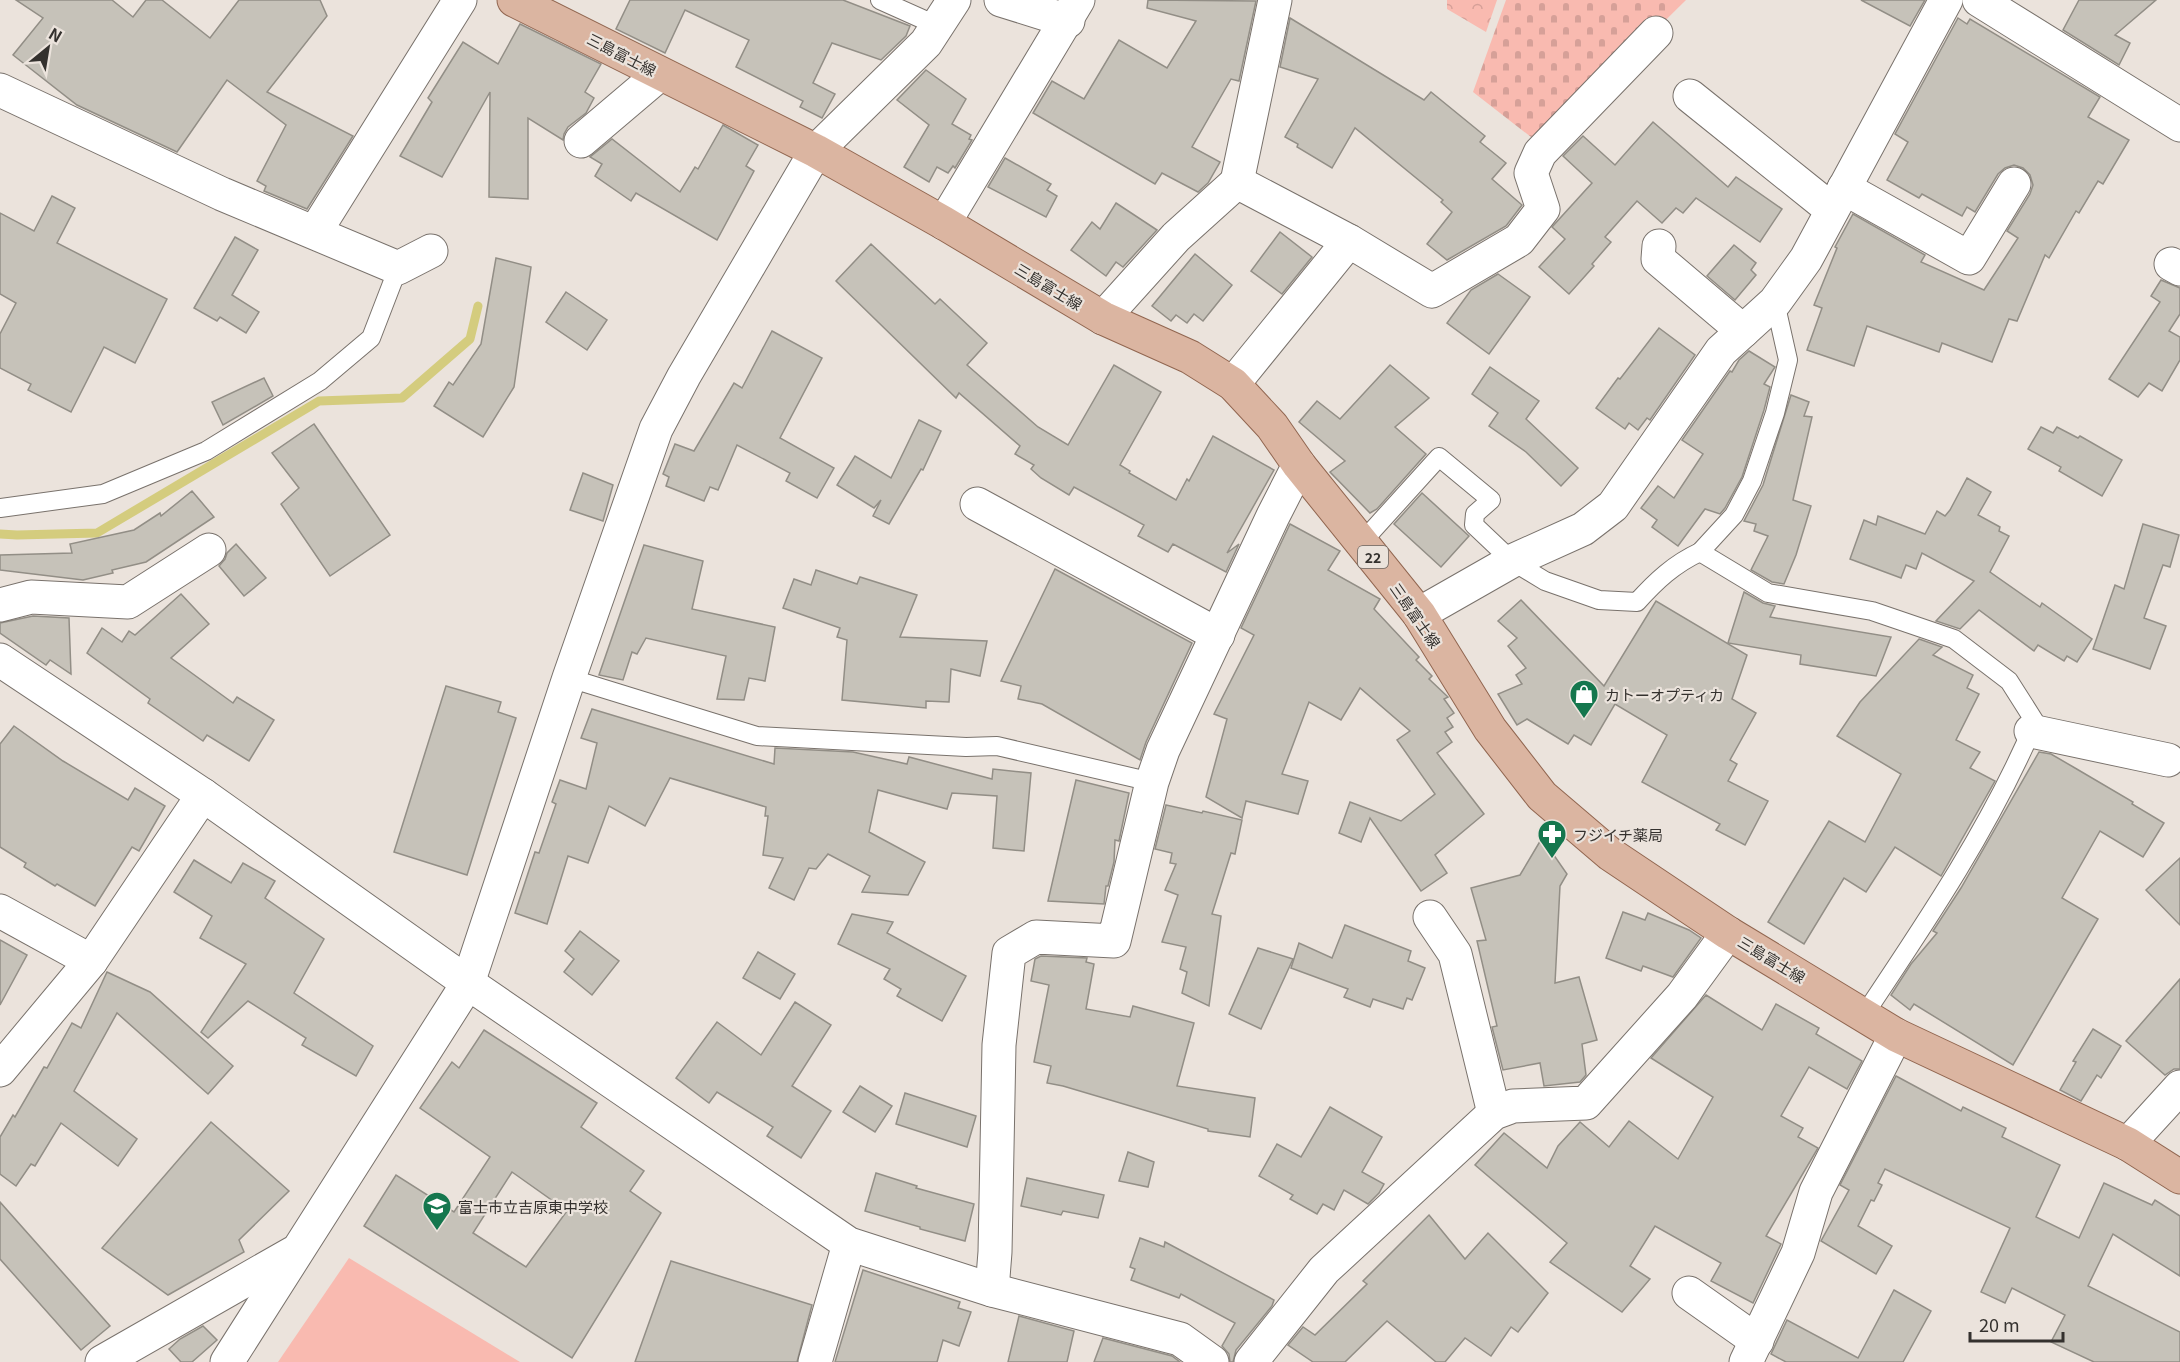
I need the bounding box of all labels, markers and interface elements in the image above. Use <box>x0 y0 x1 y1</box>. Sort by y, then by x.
north arrow <box>18 18 78 78</box>
text: N <box>45 21 67 48</box>
street label: 三島富士線 <box>584 28 660 80</box>
street label: 三島富士線 <box>1011 258 1087 314</box>
road number: 22 <box>1358 546 1388 568</box>
street label: 三島富士線 <box>1386 578 1446 652</box>
shop icon: カトーオプティカ <box>1568 678 1600 720</box>
place label: カトーオプティカ <box>1605 684 1724 705</box>
pharmacy icon: フジイチ薬局 <box>1536 818 1568 860</box>
place label: フジイチ薬局 <box>1573 824 1663 845</box>
street label: 三島富士線 <box>1734 931 1810 987</box>
school or university icon: 富士市立吉原東中学校 <box>421 1190 453 1232</box>
place label: 富士市立吉原東中学校 <box>458 1196 608 1217</box>
scale bar <box>1970 1305 2063 1343</box>
text: 20 m <box>1979 1311 2020 1337</box>

